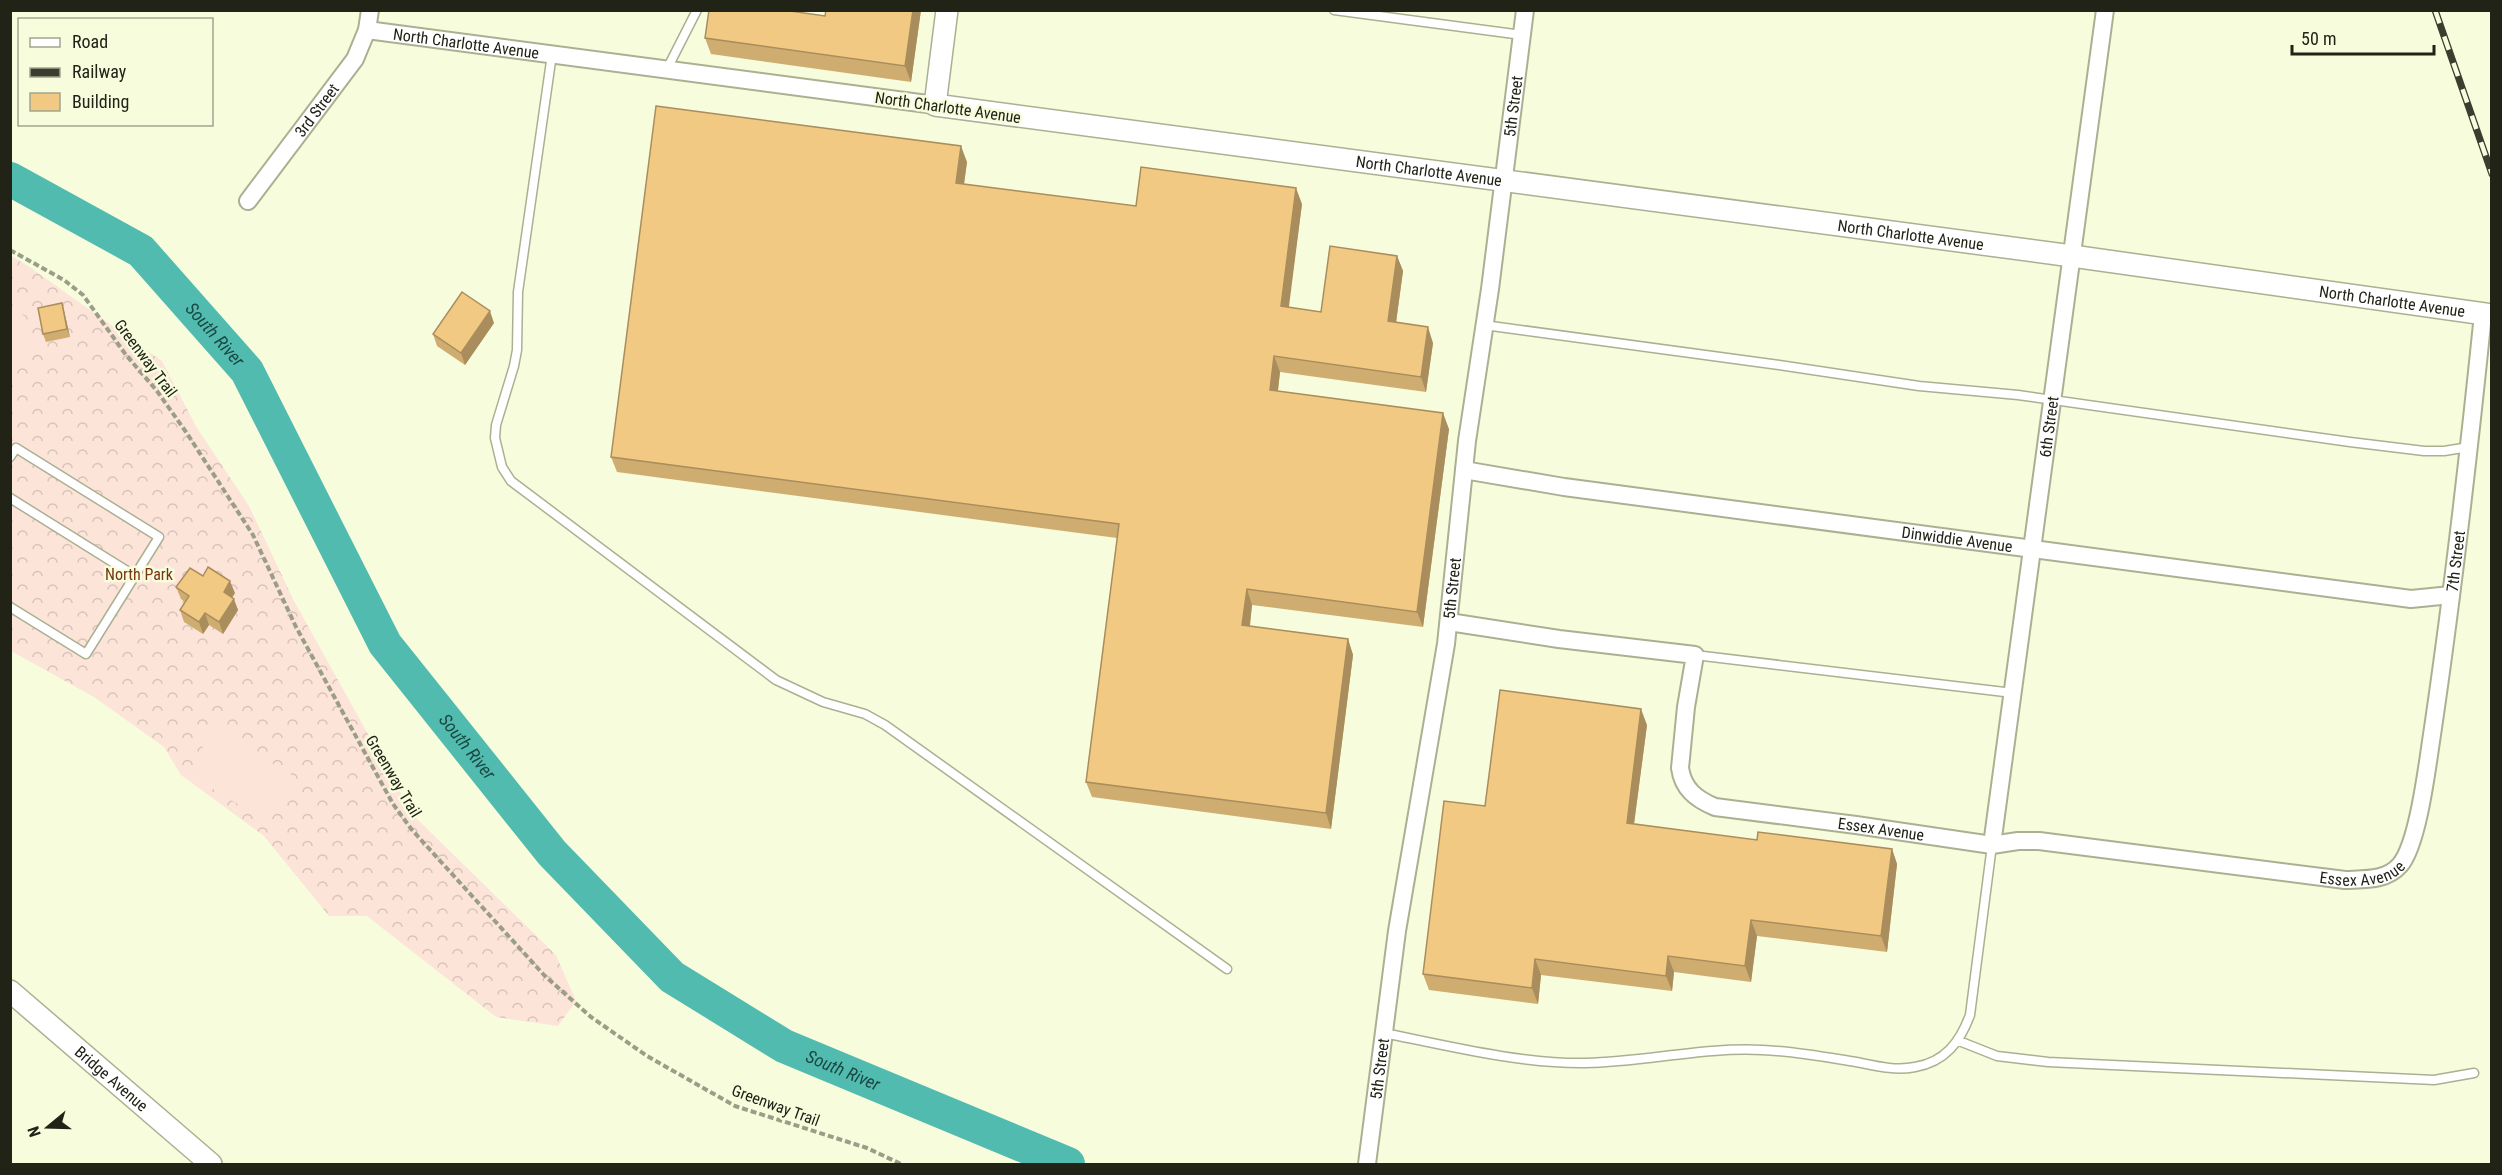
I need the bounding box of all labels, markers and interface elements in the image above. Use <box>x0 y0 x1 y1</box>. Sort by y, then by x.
legend <box>18 18 213 126</box>
scale bar <box>2292 18 2434 56</box>
street label: North Charlotte Avenue <box>392 25 540 63</box>
text: 50 m <box>2301 28 2336 49</box>
text: Road <box>72 31 108 52</box>
text: Railway <box>72 61 127 82</box>
street label: 5th Street <box>1500 74 1527 138</box>
street label: 3rd Street <box>291 80 343 141</box>
street label: North Charlotte Avenue <box>874 88 1022 127</box>
text: Building <box>72 91 129 112</box>
street label: North Charlotte Avenue <box>1355 152 1503 190</box>
street label: North Charlotte Avenue <box>1836 216 1985 254</box>
street label: North Charlotte Avenue <box>2318 282 2466 321</box>
water label: South River <box>181 298 249 371</box>
street label: Greenway Trail <box>110 316 181 401</box>
street label: 6th Street <box>2036 395 2063 459</box>
street label: Dinwiddie Avenue <box>1901 523 2014 556</box>
street label: 7th Street <box>2443 529 2469 593</box>
street label: 5th Street <box>1440 557 1465 620</box>
park label: North Park <box>105 565 174 584</box>
water label: South River <box>435 709 500 784</box>
street label: Greenway Trail <box>362 732 425 821</box>
street label: Essex Avenue <box>1837 814 1925 845</box>
street label: Essex Avenue <box>2319 857 2409 890</box>
street label: 5th Street <box>1366 1037 1393 1101</box>
street label: Bridge Avenue <box>71 1042 152 1115</box>
water label: South River <box>803 1045 884 1095</box>
street label: Greenway Trail <box>729 1081 822 1130</box>
north arrow <box>18 1097 78 1157</box>
text: N <box>24 1124 45 1139</box>

